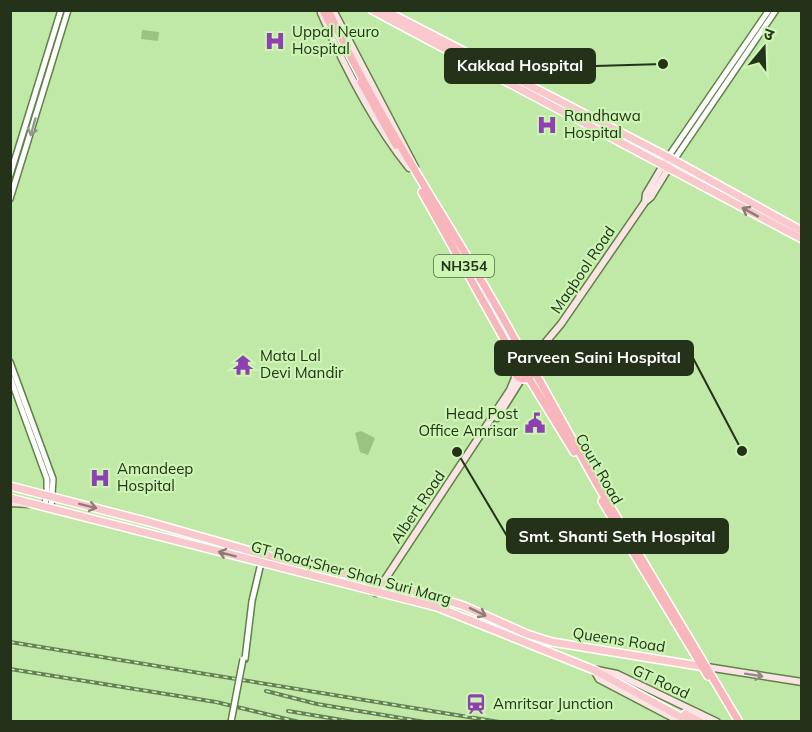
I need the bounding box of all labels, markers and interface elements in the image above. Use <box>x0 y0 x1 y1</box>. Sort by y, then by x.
north arrow <box>734 18 794 78</box>
place label: Uppal Neuro Hospital <box>292 22 379 58</box>
text: उ <box>761 23 777 45</box>
hospital icon: Uppal Neuro Hospital <box>263 29 287 53</box>
callout: Kakkad Hospital <box>445 49 595 83</box>
text: Kakkad Hospital <box>457 55 583 75</box>
place label: Randhawa Hospital <box>564 106 641 142</box>
hospital icon: Randhawa Hospital <box>535 113 559 137</box>
one-way arrow <box>27 117 38 136</box>
one-way arrow <box>741 206 759 217</box>
street label: Maqbool Road <box>546 222 619 317</box>
road number: NH354 <box>434 255 494 277</box>
callout: Parveen Saini Hospital <box>495 341 693 375</box>
place label: Mata Lal Devi Mandir <box>260 346 344 382</box>
text: Parveen Saini Hospital <box>507 347 681 367</box>
temple icon: Mata Lal Devi Mandir <box>231 353 255 377</box>
place label: Head Post Office Amrisar <box>419 404 519 440</box>
public building icon: Head Post Office Amrisar <box>523 411 547 435</box>
street label: Court Road <box>572 430 627 508</box>
place label: Amandeep Hospital <box>117 459 193 495</box>
hospital icon: Amandeep Hospital <box>88 466 112 490</box>
street label: Albert Road <box>386 467 449 547</box>
one-way arrow <box>78 500 97 512</box>
callout: Smt. Shanti Seth Hospital <box>507 519 728 553</box>
text: Smt. Shanti Seth Hospital <box>519 526 715 546</box>
street label: GT Road;Sher Shah Suri Marg <box>249 537 453 608</box>
one-way arrow <box>217 548 236 559</box>
one-way arrow <box>469 607 487 619</box>
street label: Queens Road <box>571 623 667 656</box>
street label: GT Road <box>630 660 693 703</box>
one-way arrow <box>744 669 764 680</box>
station icon: Amritsar Junction <box>464 692 488 716</box>
place label: Amritsar Junction <box>493 694 613 713</box>

